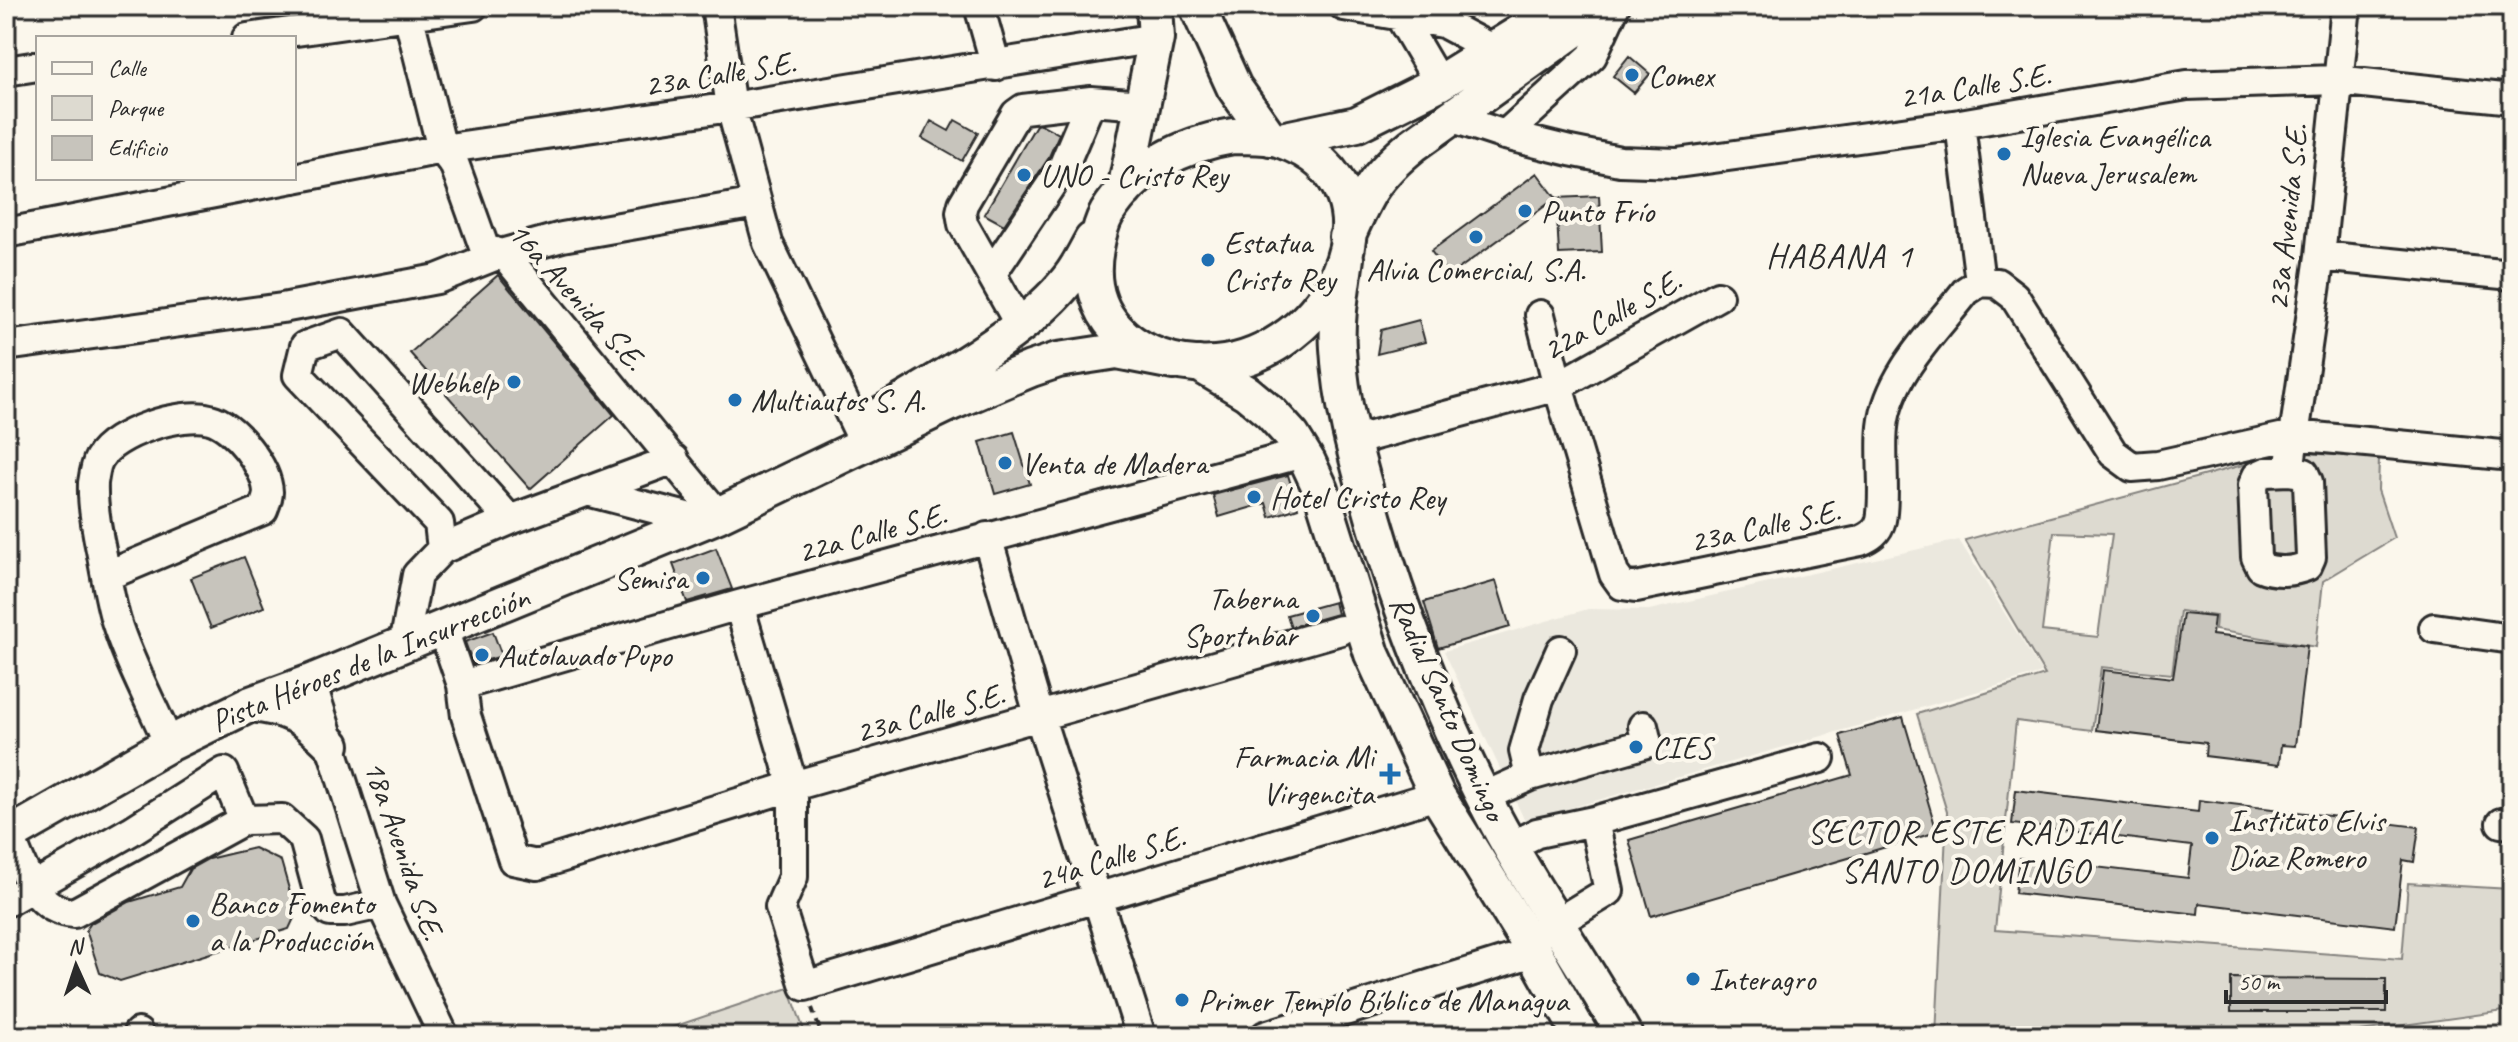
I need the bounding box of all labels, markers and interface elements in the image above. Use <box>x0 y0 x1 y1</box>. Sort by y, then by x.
legend <box>36 36 296 180</box>
street label: 23a Calle S.E. <box>641 42 799 106</box>
text: Calle <box>108 53 148 83</box>
street label: 21a Calle S.E. <box>1896 54 2054 118</box>
place label: Comex <box>1648 55 1717 96</box>
marker: Comex <box>1623 66 1641 84</box>
text: Parque <box>108 93 165 123</box>
place label: Iglesia Evangélica Nueva Jerusalem <box>2020 116 2212 194</box>
street label: 23a Avenida S.E. <box>2257 121 2317 312</box>
text: Edificio <box>108 133 169 163</box>
marker: Iglesia Evangélica Nueva Jerusalem <box>1995 145 2013 163</box>
place label: UNO - Cristo Rey <box>1040 155 1231 196</box>
marker: UNO - Cristo Rey <box>1015 166 1033 184</box>
place label: Punto Frío <box>1541 191 1656 232</box>
marker: Punto Frío <box>1516 202 1534 220</box>
street label: 16a Avenida S.E. <box>499 213 655 380</box>
place label: Estatua Cristo Rey <box>1224 222 1339 300</box>
marker: Alvia Comercial, S.A. <box>1467 228 1485 246</box>
district label: HABANA 1 <box>1766 234 1914 277</box>
place label: Alvia Comercial, S.A. <box>1367 249 1586 290</box>
marker: Estatua Cristo Rey <box>1199 251 1217 269</box>
street label: 22a Calle S.E. <box>1535 260 1689 370</box>
place label: Webhelp <box>408 362 500 403</box>
marker: Webhelp <box>505 373 523 391</box>
place label: Multiautos S. A. <box>751 380 926 421</box>
marker: Multiautos S. A. <box>726 391 744 409</box>
place label: Venta de Madera <box>1021 443 1210 484</box>
marker: Venta de Madera <box>996 454 1014 472</box>
place label: Hotel Cristo Rey <box>1270 477 1448 518</box>
marker: Hotel Cristo Rey <box>1245 488 1263 506</box>
street label: 23a Calle S.E. <box>1686 490 1845 562</box>
street label: 22a Calle S.E. <box>793 493 952 573</box>
place label: Semisa <box>614 558 690 599</box>
marker: Semisa <box>694 569 712 587</box>
street label: Pista Héroes de la Insurrección <box>205 576 537 742</box>
place label: Taberna Sportnbar <box>1183 578 1300 656</box>
street label: Radial Santo Domingo <box>1380 589 1517 830</box>
marker: Taberna Sportnbar <box>1304 607 1322 625</box>
place label: Autolavado Pupo <box>498 635 673 676</box>
marker: Autolavado Pupo <box>473 646 491 664</box>
street label: 23a Calle S.E. <box>851 673 1010 753</box>
place label: CIES <box>1652 727 1716 768</box>
place label: Farmacia Mi Virgencita <box>1234 736 1378 814</box>
marker: CIES <box>1627 738 1645 756</box>
street label: 18a Avenida S.E. <box>354 755 454 946</box>
marker: Farmacia Mi Virgencita <box>1381 765 1399 783</box>
place label: Instituto Elvis Díaz Romero <box>2228 800 2387 878</box>
district label: SECTOR ESTE RADIAL SANTO DOMINGO <box>1807 810 2125 892</box>
street label: 24a Calle S.E. <box>1032 816 1191 900</box>
marker: Instituto Elvis Díaz Romero <box>2203 829 2221 847</box>
place label: Banco Fomento a la Producción <box>209 883 378 961</box>
marker: Banco Fomento a la Producción <box>184 912 202 930</box>
north arrow <box>36 926 116 1006</box>
text: N <box>67 933 86 961</box>
scale bar <box>2226 954 2386 1004</box>
place label: Interagro <box>1709 959 1817 1000</box>
text: 50 m <box>2238 967 2281 997</box>
marker: Interagro <box>1684 970 1702 988</box>
place label: Primer Templo Bíblico de Managua <box>1198 980 1570 1021</box>
marker: Primer Templo Bíblico de Managua <box>1173 991 1191 1009</box>

